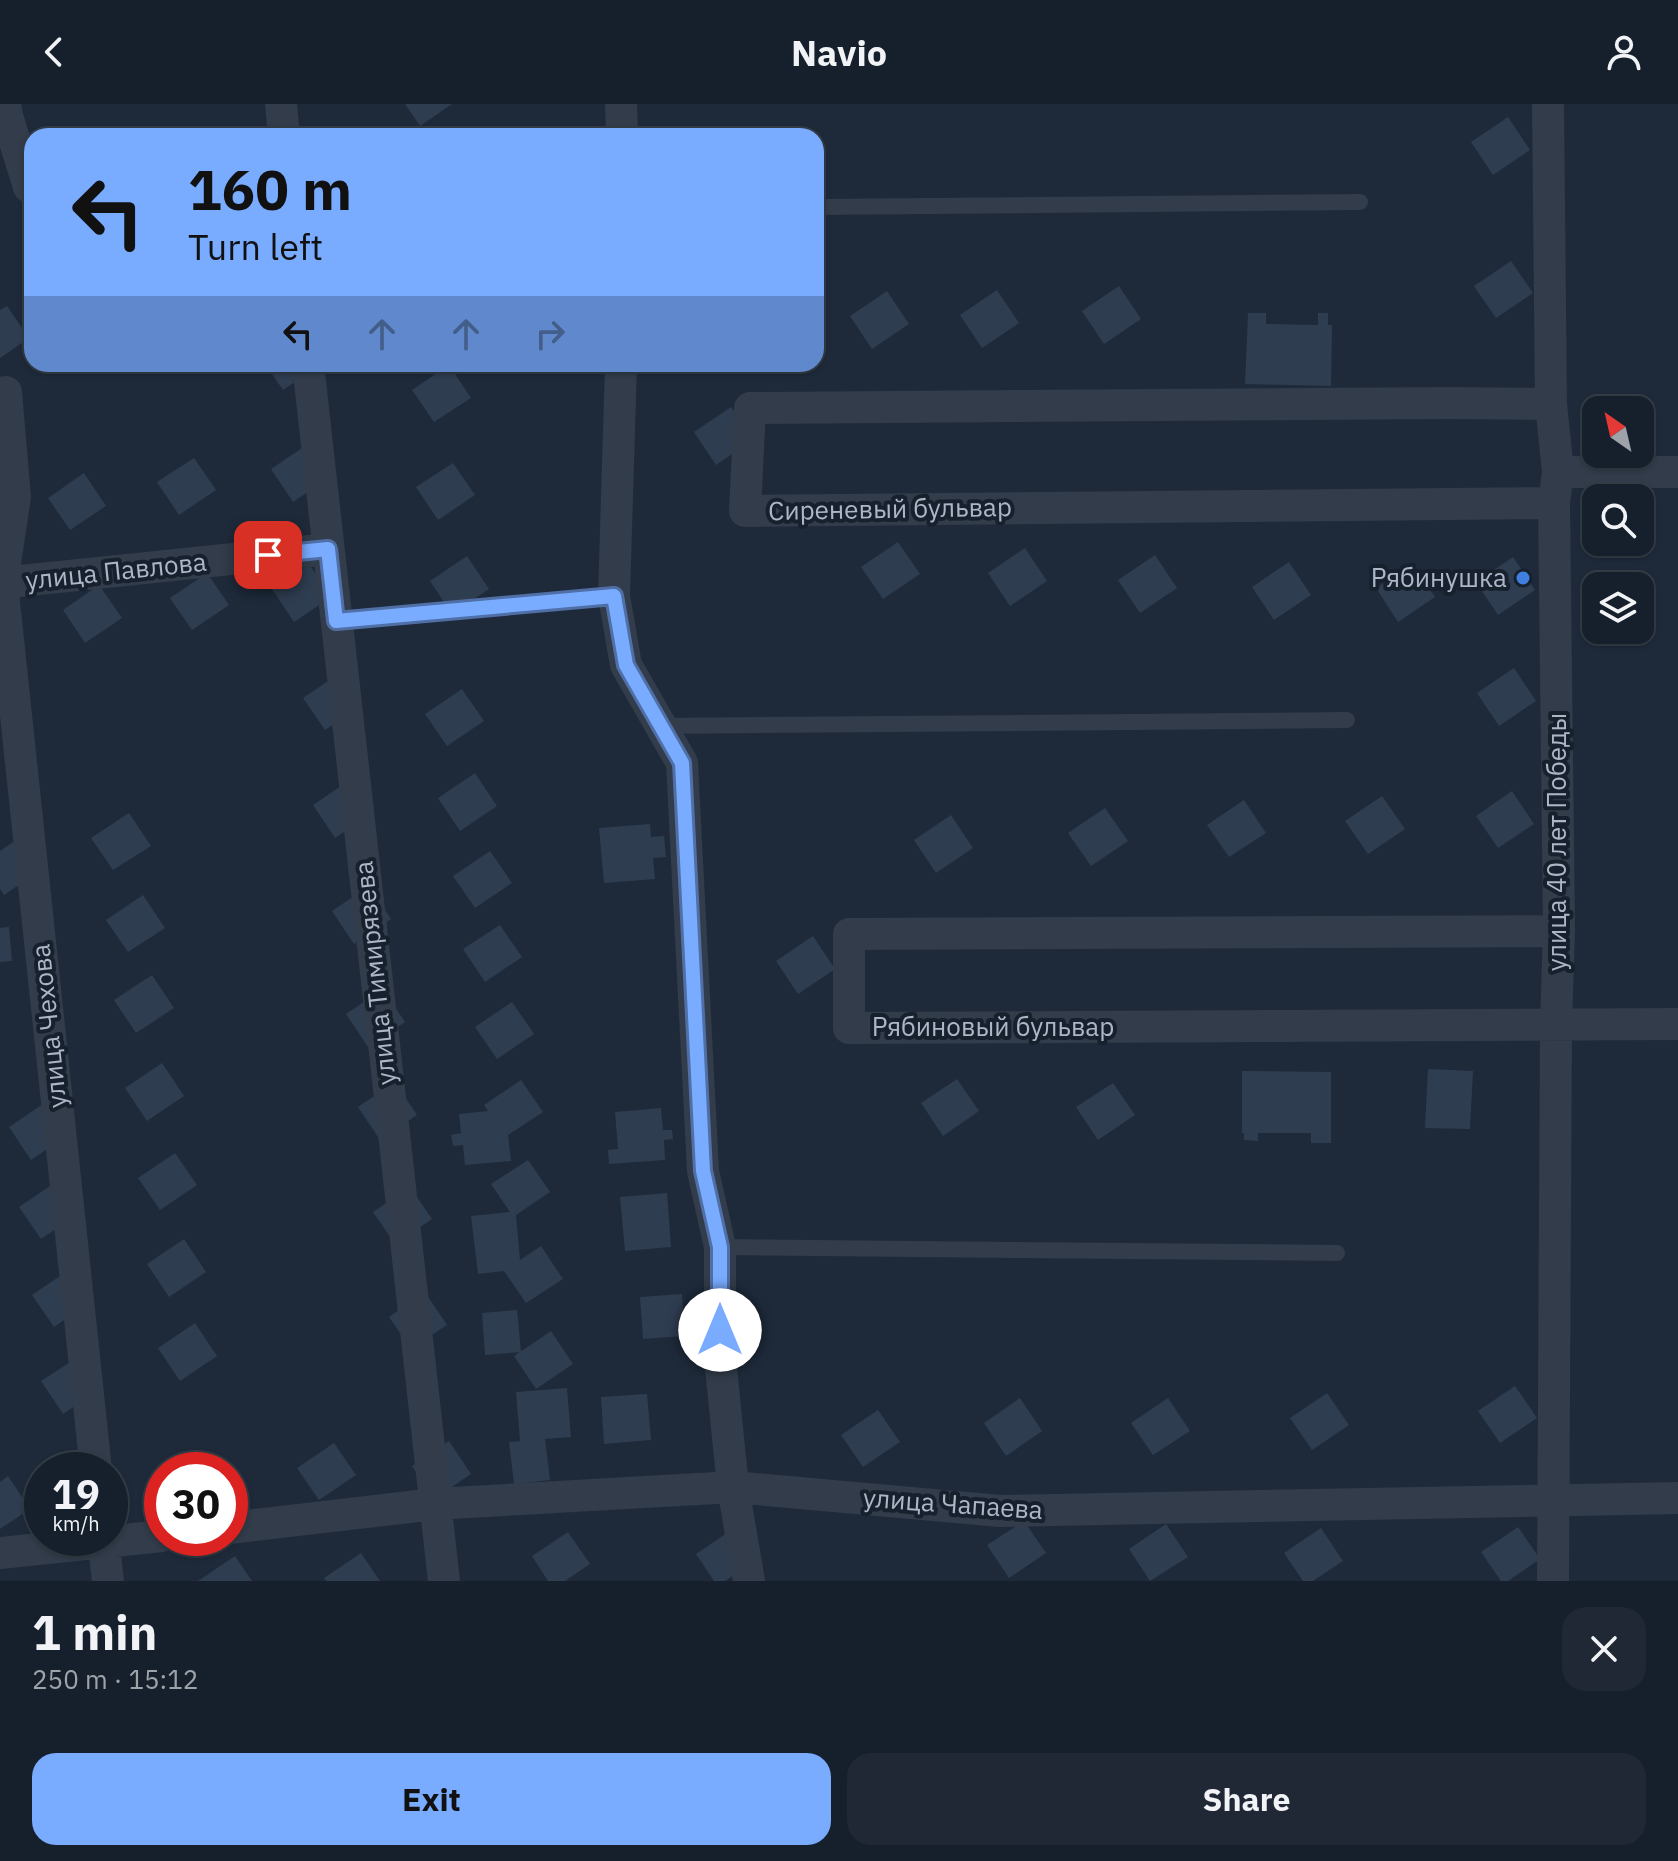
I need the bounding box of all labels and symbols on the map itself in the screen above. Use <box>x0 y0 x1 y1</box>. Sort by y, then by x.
north arrow <box>1582 396 1654 468</box>
street label: Сиреневый бульвар <box>768 489 1012 527</box>
pin <box>234 521 302 589</box>
street label: улица Павлова <box>24 544 208 596</box>
place label: Рябинушка <box>1371 560 1507 594</box>
marker: Рябинушка <box>1514 569 1532 587</box>
street label: улица 40 лет Победы <box>1539 713 1573 971</box>
street label: улица Тимирязева <box>345 859 403 1087</box>
street label: улица Чехова <box>22 942 74 1110</box>
street label: Рябиновый бульвар <box>872 1009 1114 1043</box>
position arrow <box>678 1288 762 1372</box>
speed limit sign: 30 <box>144 1452 248 1556</box>
street label: улица Чапаева <box>862 1480 1044 1526</box>

